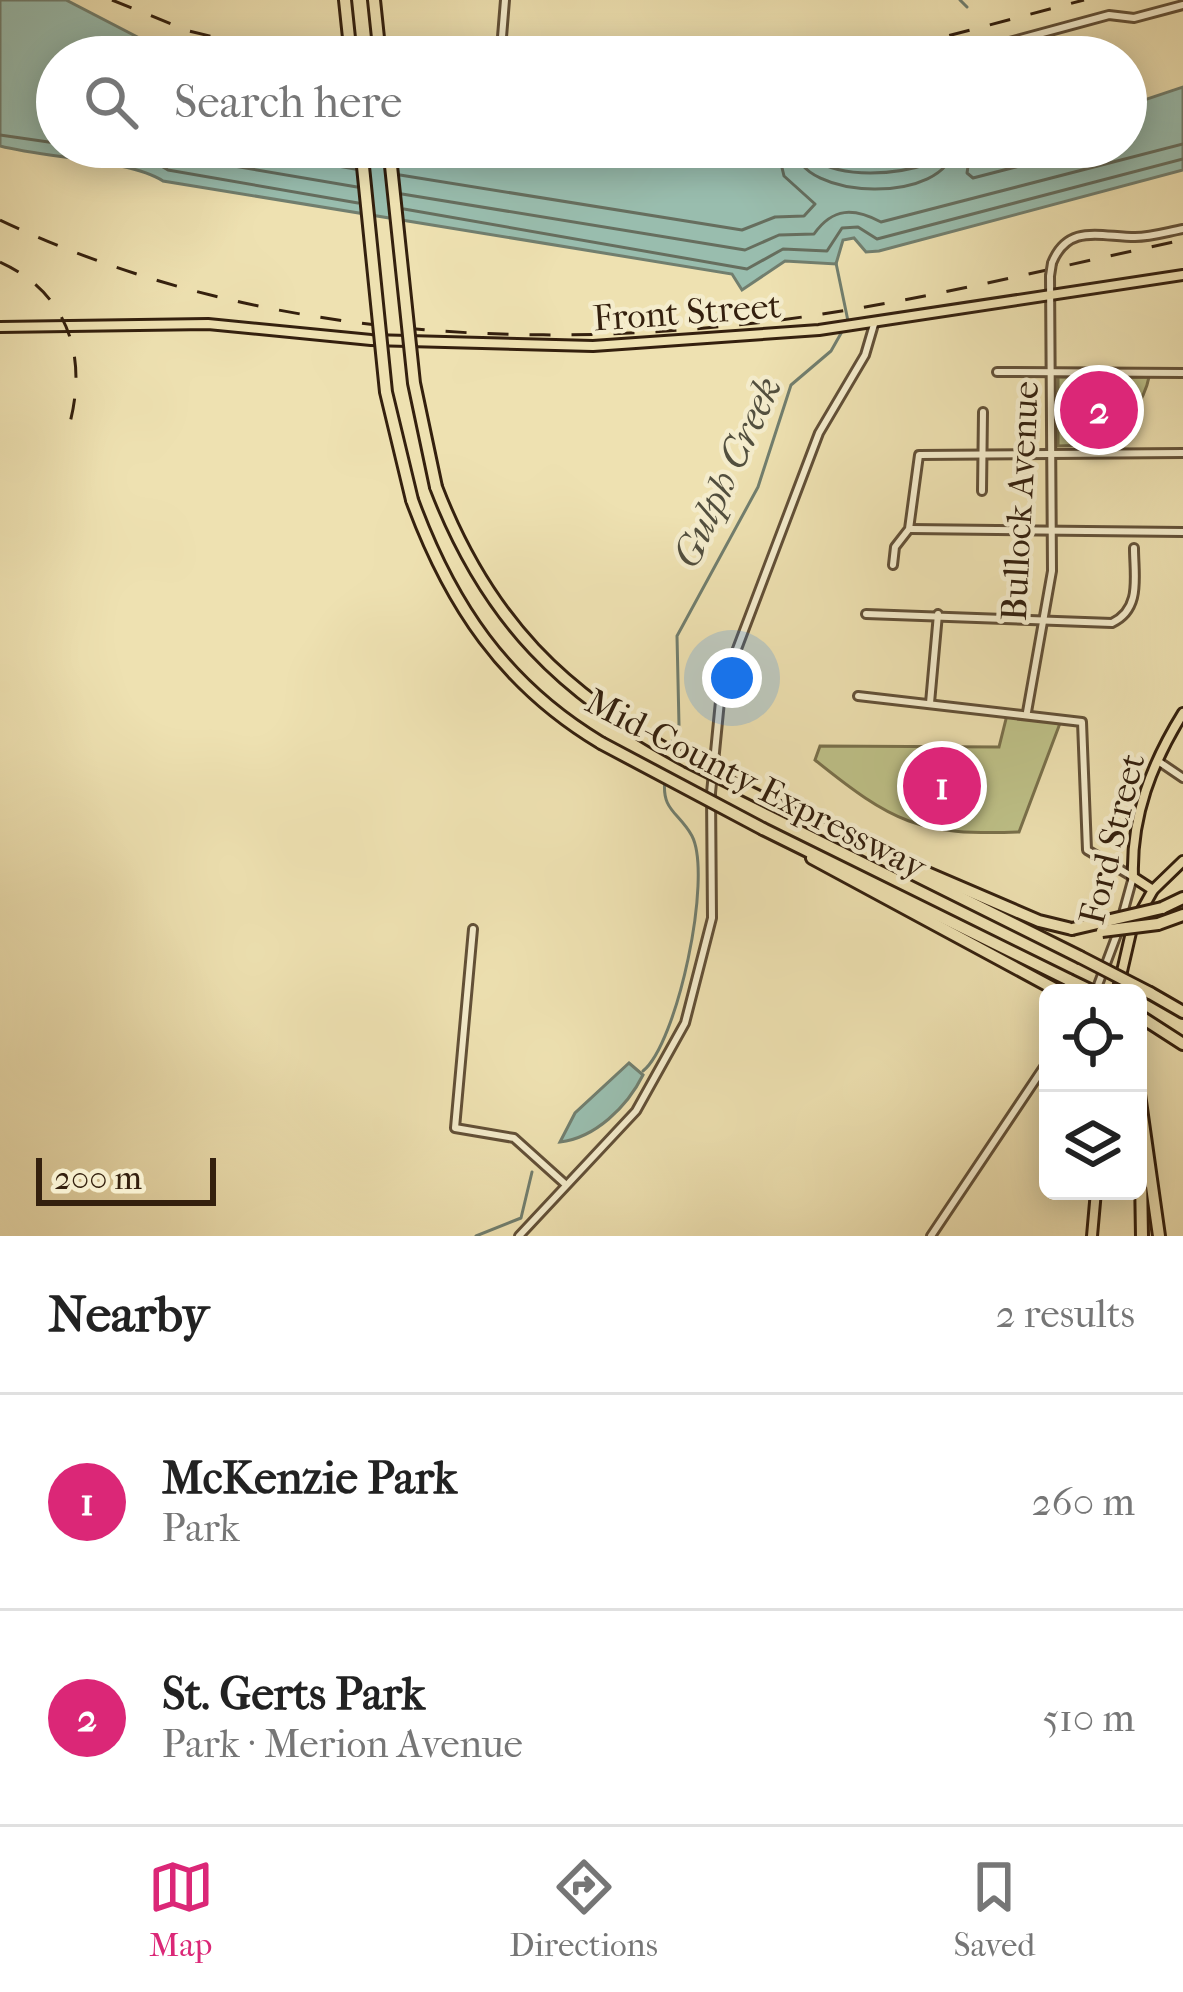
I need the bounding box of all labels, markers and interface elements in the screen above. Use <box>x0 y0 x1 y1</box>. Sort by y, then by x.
search box <box>36 36 1147 168</box>
icon: search <box>78 69 144 135</box>
text: Search here <box>174 76 402 129</box>
street label: Front Street <box>591 284 783 340</box>
pin: 2 <box>1060 365 1138 455</box>
water label: Gulph Creek <box>663 369 791 575</box>
street label: Bullock Avenue <box>993 380 1047 622</box>
your location <box>702 648 762 708</box>
street label: Mid-County Expressway <box>579 680 935 889</box>
pin: 1 <box>903 741 981 831</box>
street label: Ford Street <box>1071 749 1154 929</box>
map controls <box>1039 984 1147 1200</box>
button: locate <box>1039 984 1147 1092</box>
button: layers <box>1039 1092 1147 1200</box>
scale bar <box>36 1152 216 1205</box>
text: 200 m <box>54 1159 142 1198</box>
text: Nearby <box>48 1284 209 1344</box>
text: 2 results <box>996 1291 1135 1337</box>
text: McKenzie Park <box>162 1452 457 1505</box>
text: 1 <box>80 1479 94 1525</box>
text: 260 m <box>1032 1479 1135 1525</box>
text: Park <box>162 1505 240 1551</box>
text: St. Gerts Park <box>162 1668 425 1721</box>
text: 2 <box>77 1695 97 1741</box>
text: 510 m <box>1042 1695 1135 1741</box>
text: Park · Merion Avenue <box>162 1721 523 1767</box>
tab: Map <box>148 1854 214 1965</box>
tab: Directions <box>509 1854 658 1965</box>
tab: Saved <box>953 1854 1035 1965</box>

